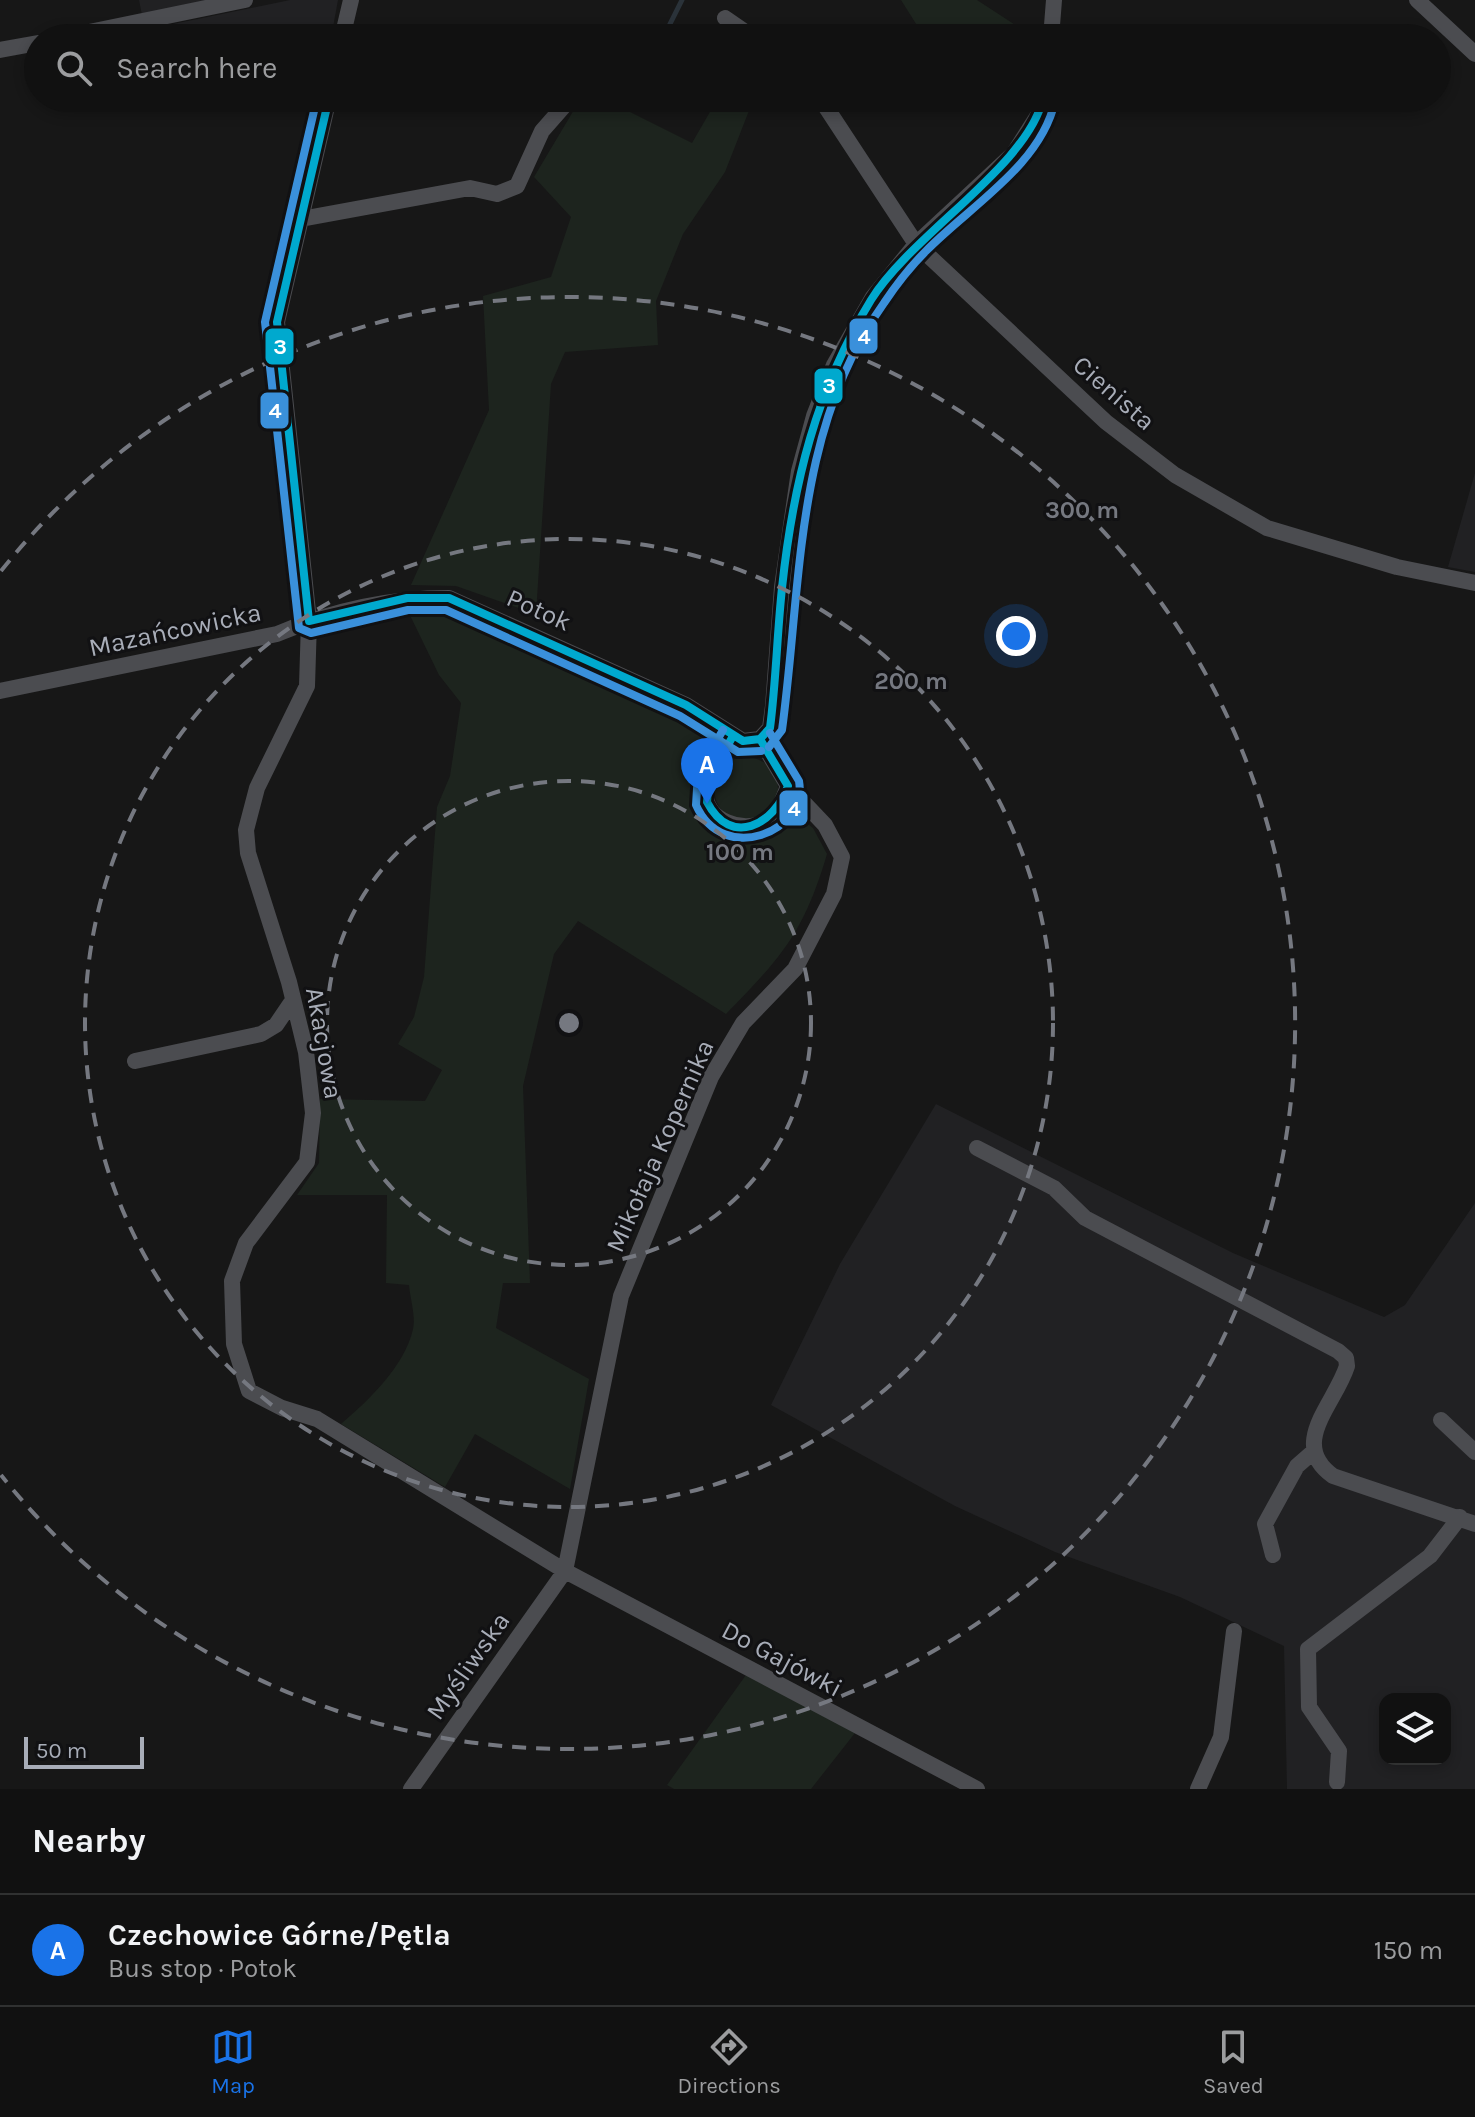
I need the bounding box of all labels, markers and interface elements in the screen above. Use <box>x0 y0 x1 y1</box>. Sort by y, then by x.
search box <box>24 24 1451 112</box>
icon: search <box>52 46 96 90</box>
text: Search here <box>116 50 277 86</box>
line badge: 4 <box>848 317 879 355</box>
text: 4 <box>857 324 871 350</box>
line badge: 3 <box>264 327 295 366</box>
text: 3 <box>273 334 287 360</box>
street label: Cienista <box>1067 349 1161 437</box>
line badge: 3 <box>813 367 844 405</box>
text: 3 <box>822 373 836 399</box>
line badge: 4 <box>259 391 290 430</box>
text: 4 <box>268 398 282 424</box>
text: 300 m <box>1045 496 1119 524</box>
street label: Potok <box>502 582 576 638</box>
street label: Mazańcowicka <box>86 597 264 663</box>
your location <box>996 616 1036 656</box>
text: 200 m <box>874 667 948 695</box>
pin: A <box>681 738 733 804</box>
line badge: 4 <box>778 789 809 827</box>
text: 4 <box>787 796 801 822</box>
text: 100 m <box>706 838 774 866</box>
street label: Akacjowa <box>299 985 349 1101</box>
centre of rings <box>555 1009 583 1037</box>
street label: Mikołaja Kopernika <box>599 1035 721 1257</box>
street label: Myśliwska <box>420 1606 516 1726</box>
street label: Do Gajówki <box>716 1614 848 1704</box>
map controls <box>1379 1693 1451 1765</box>
button: layers <box>1379 1693 1451 1765</box>
scale bar <box>24 1733 144 1769</box>
text: 50 m <box>36 1738 87 1764</box>
text: Nearby <box>32 1821 146 1861</box>
text: Czechowice Górne/Pętla <box>108 1917 451 1953</box>
text: A <box>50 1935 66 1966</box>
text: 150 m <box>1374 1935 1443 1966</box>
text: Bus stop · Potok <box>108 1953 297 1984</box>
tab: Map <box>211 2025 255 2099</box>
tab: Directions <box>677 2025 781 2099</box>
tab: Saved <box>1203 2025 1264 2099</box>

